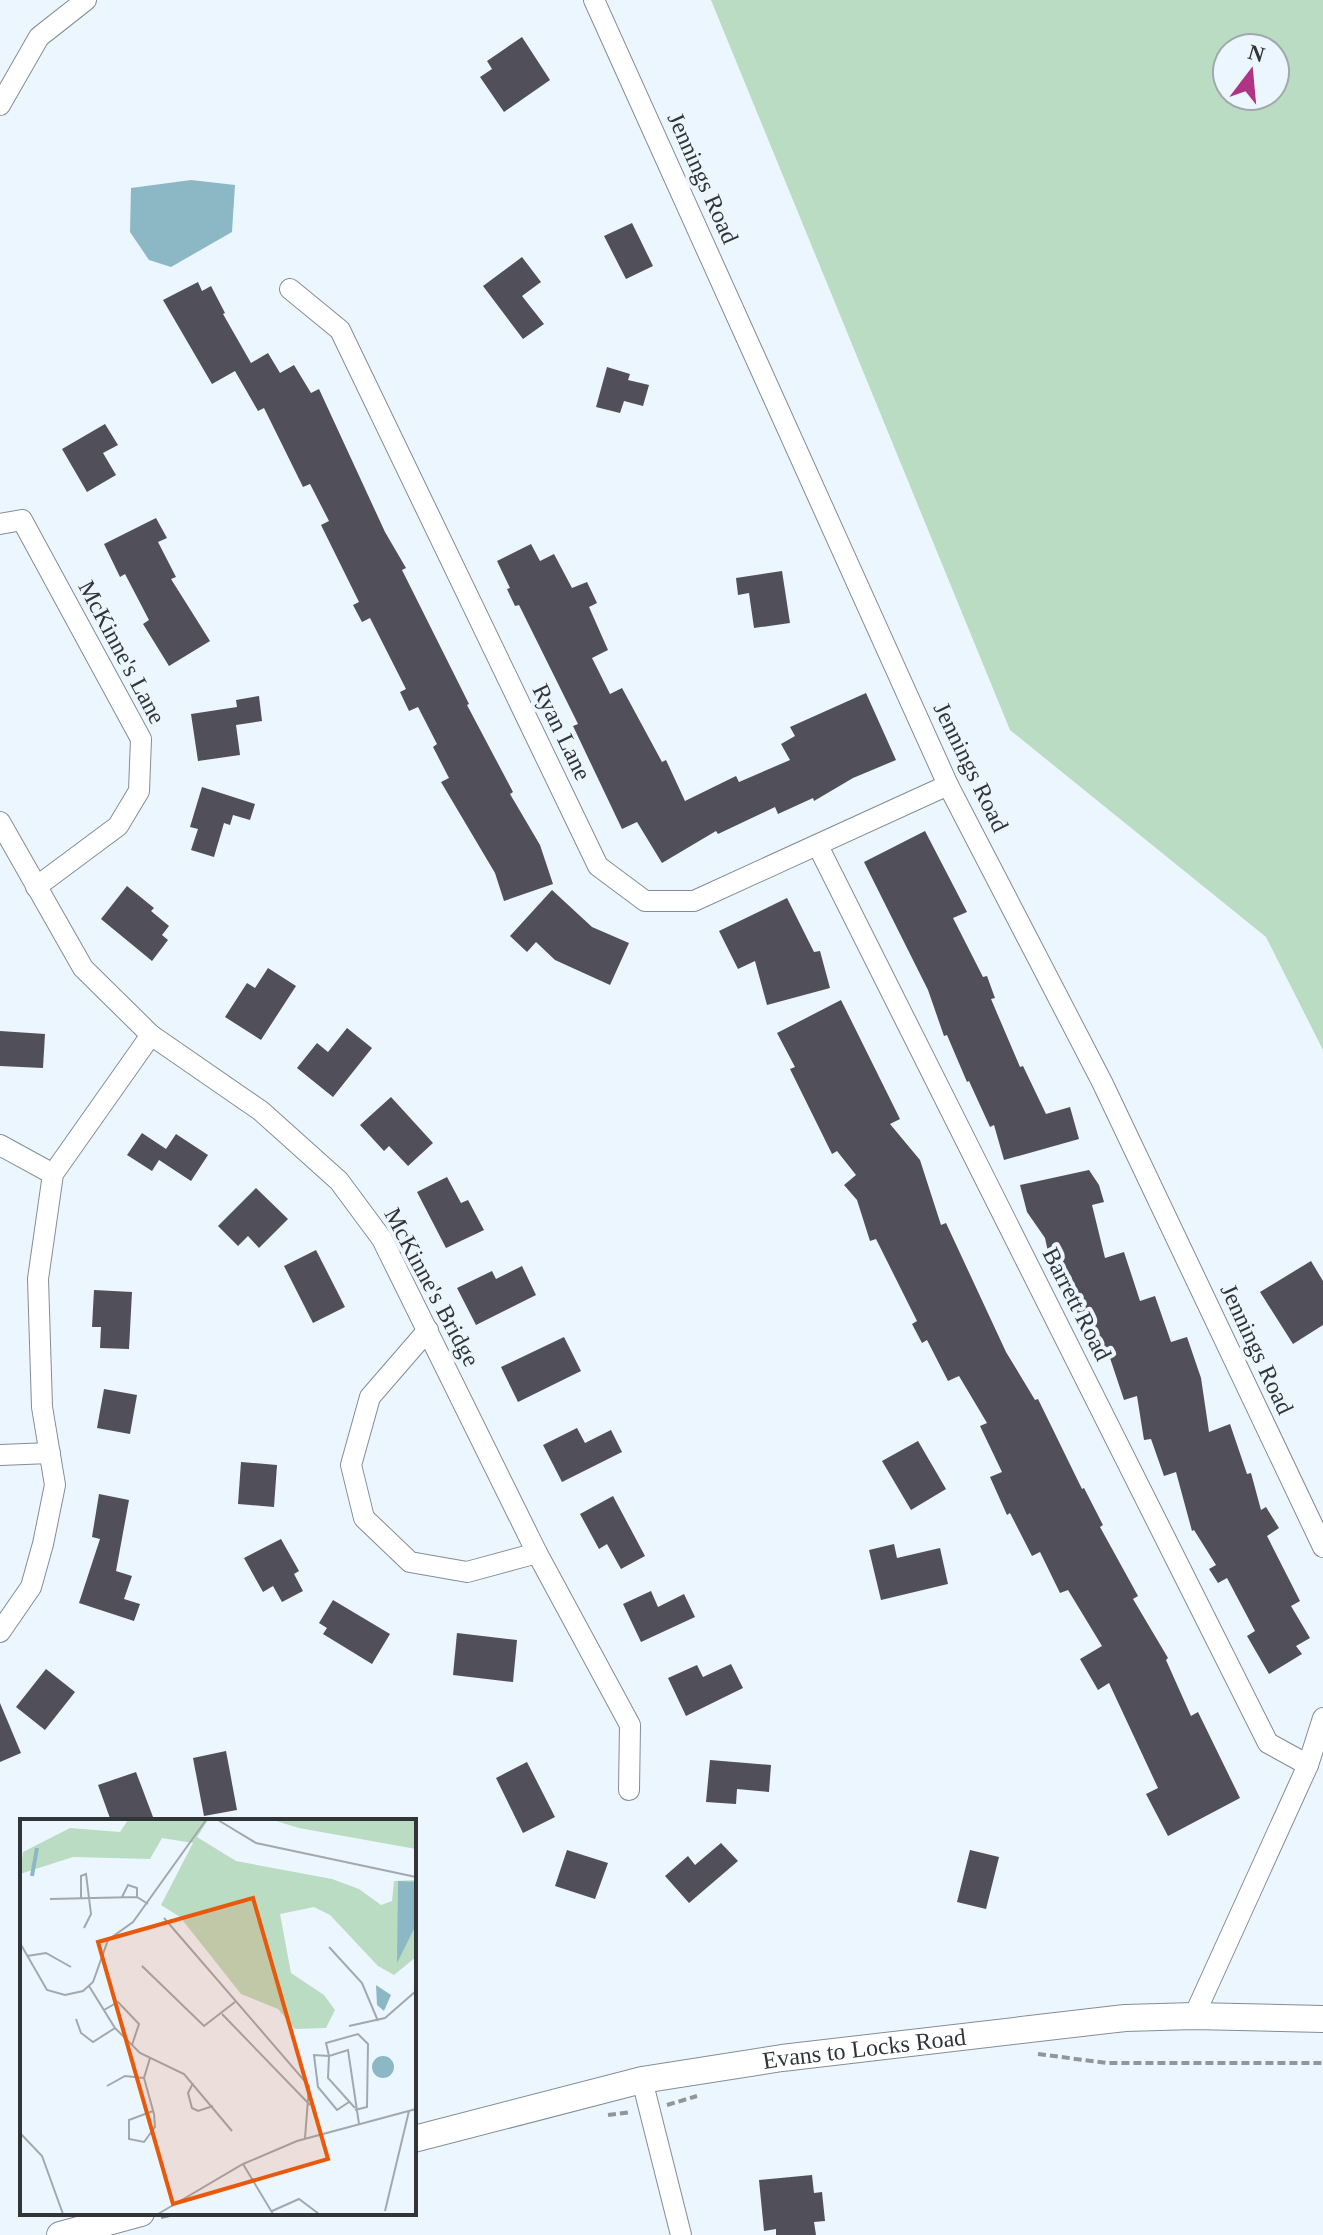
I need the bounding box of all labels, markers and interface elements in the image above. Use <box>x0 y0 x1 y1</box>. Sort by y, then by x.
north arrow <box>1211 32 1291 112</box>
text: N <box>1245 39 1268 67</box>
street label: Jennings Road <box>663 108 743 248</box>
street label: McKinne's Lane <box>73 576 171 728</box>
street label: Ryan Lane <box>528 680 596 784</box>
street label: Jennings Road <box>928 698 1014 836</box>
street label: McKinne's Bridge <box>379 1203 485 1371</box>
street label: Barrett Road <box>1037 1243 1117 1365</box>
street label: Jennings Road <box>1215 1280 1299 1418</box>
inset map <box>20 1819 416 2215</box>
street label: Evans to Locks Road <box>761 2024 967 2074</box>

